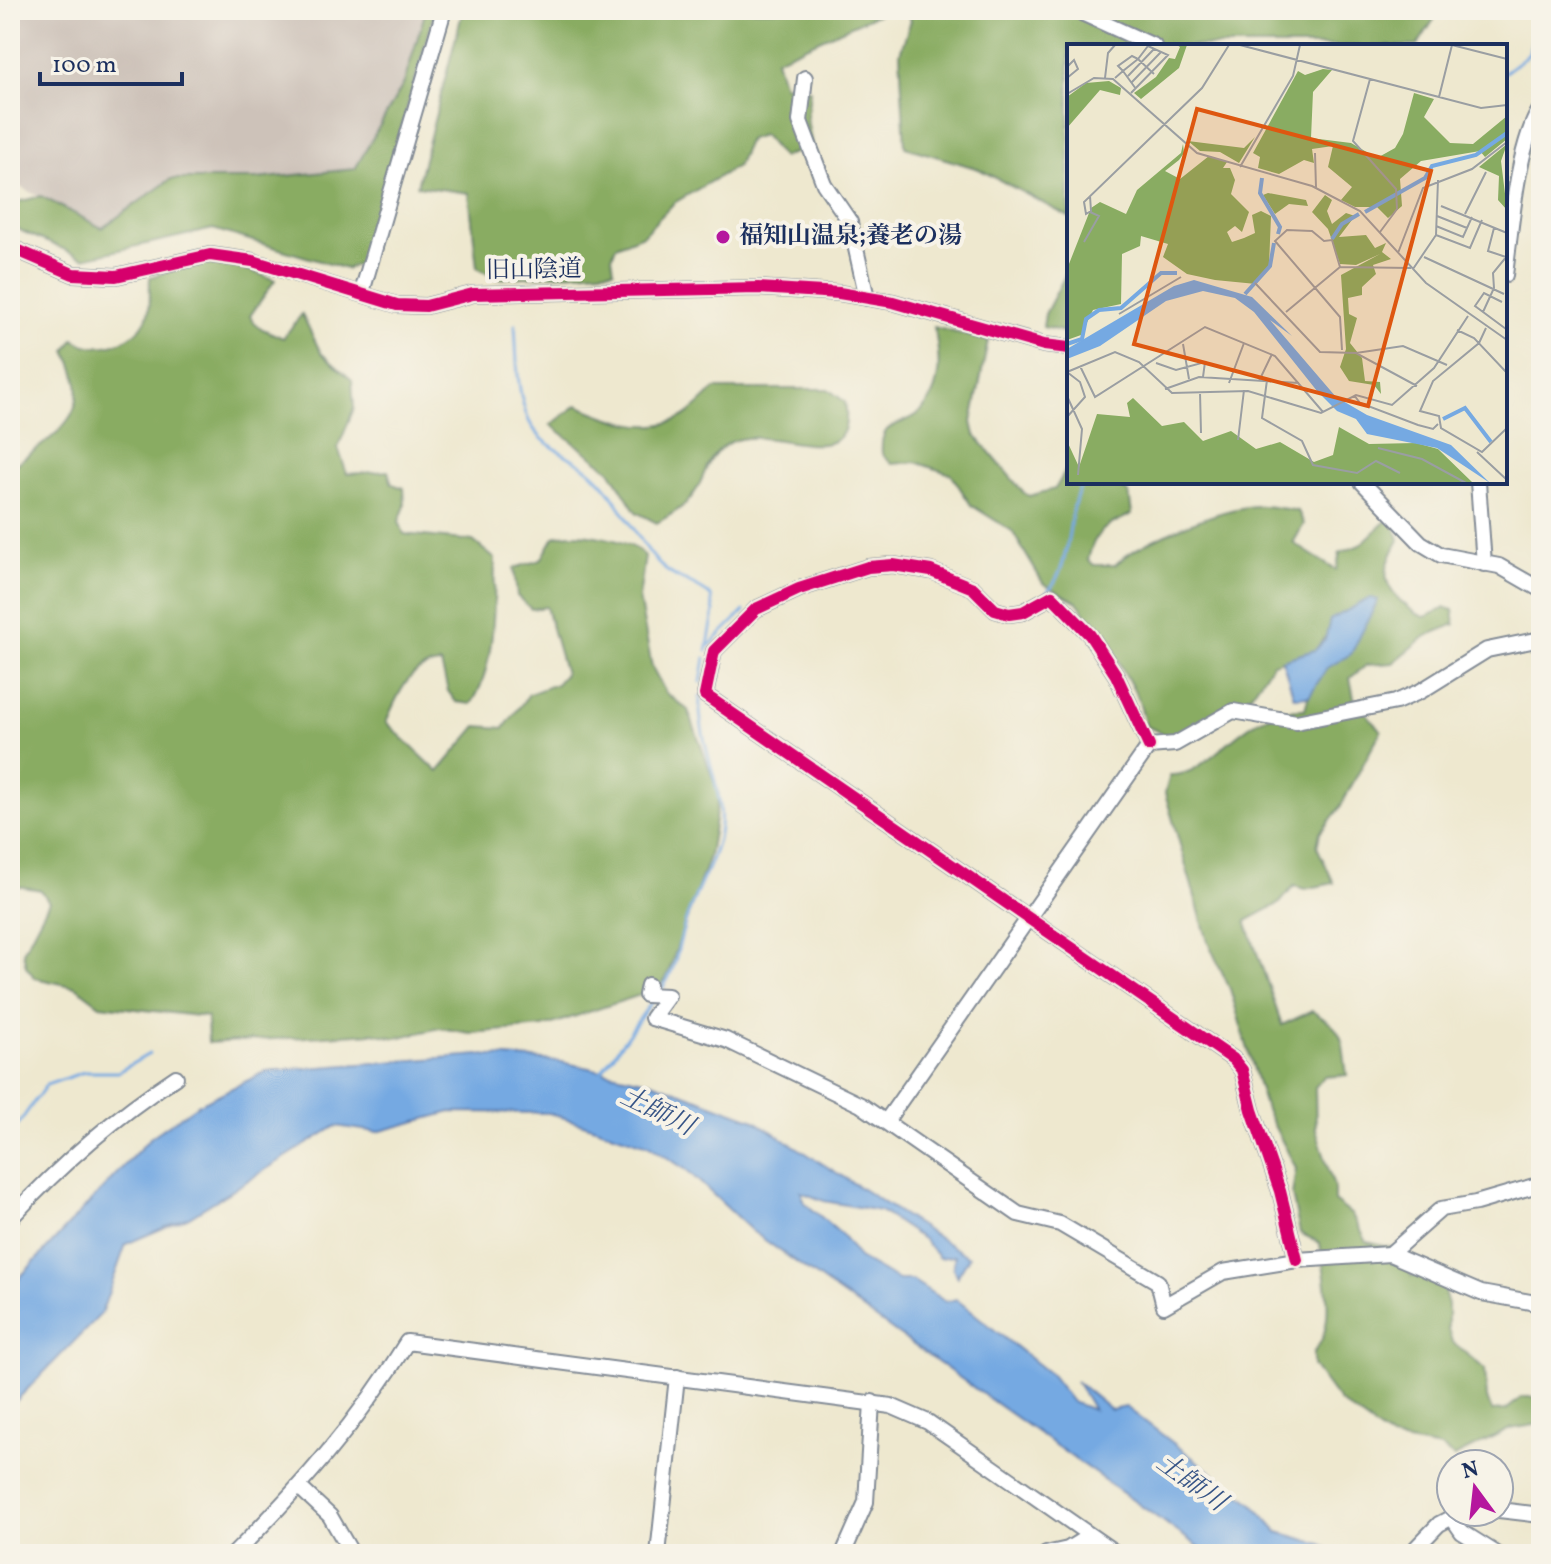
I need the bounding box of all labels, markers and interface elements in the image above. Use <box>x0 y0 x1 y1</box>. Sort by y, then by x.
scale bar <box>40 36 182 86</box>
inset map <box>1067 44 1507 484</box>
text: 100 m <box>52 49 117 83</box>
place label: 福知山温泉;養老の湯 <box>739 220 962 254</box>
marker: 福知山温泉;養老の湯 <box>714 228 732 246</box>
street label: 旧山陰道 <box>486 253 582 289</box>
water label: 土師川 <box>614 1079 703 1147</box>
water label: 土師川 <box>1149 1446 1236 1522</box>
north arrow <box>1435 1448 1515 1528</box>
text: N <box>1459 1454 1482 1488</box>

